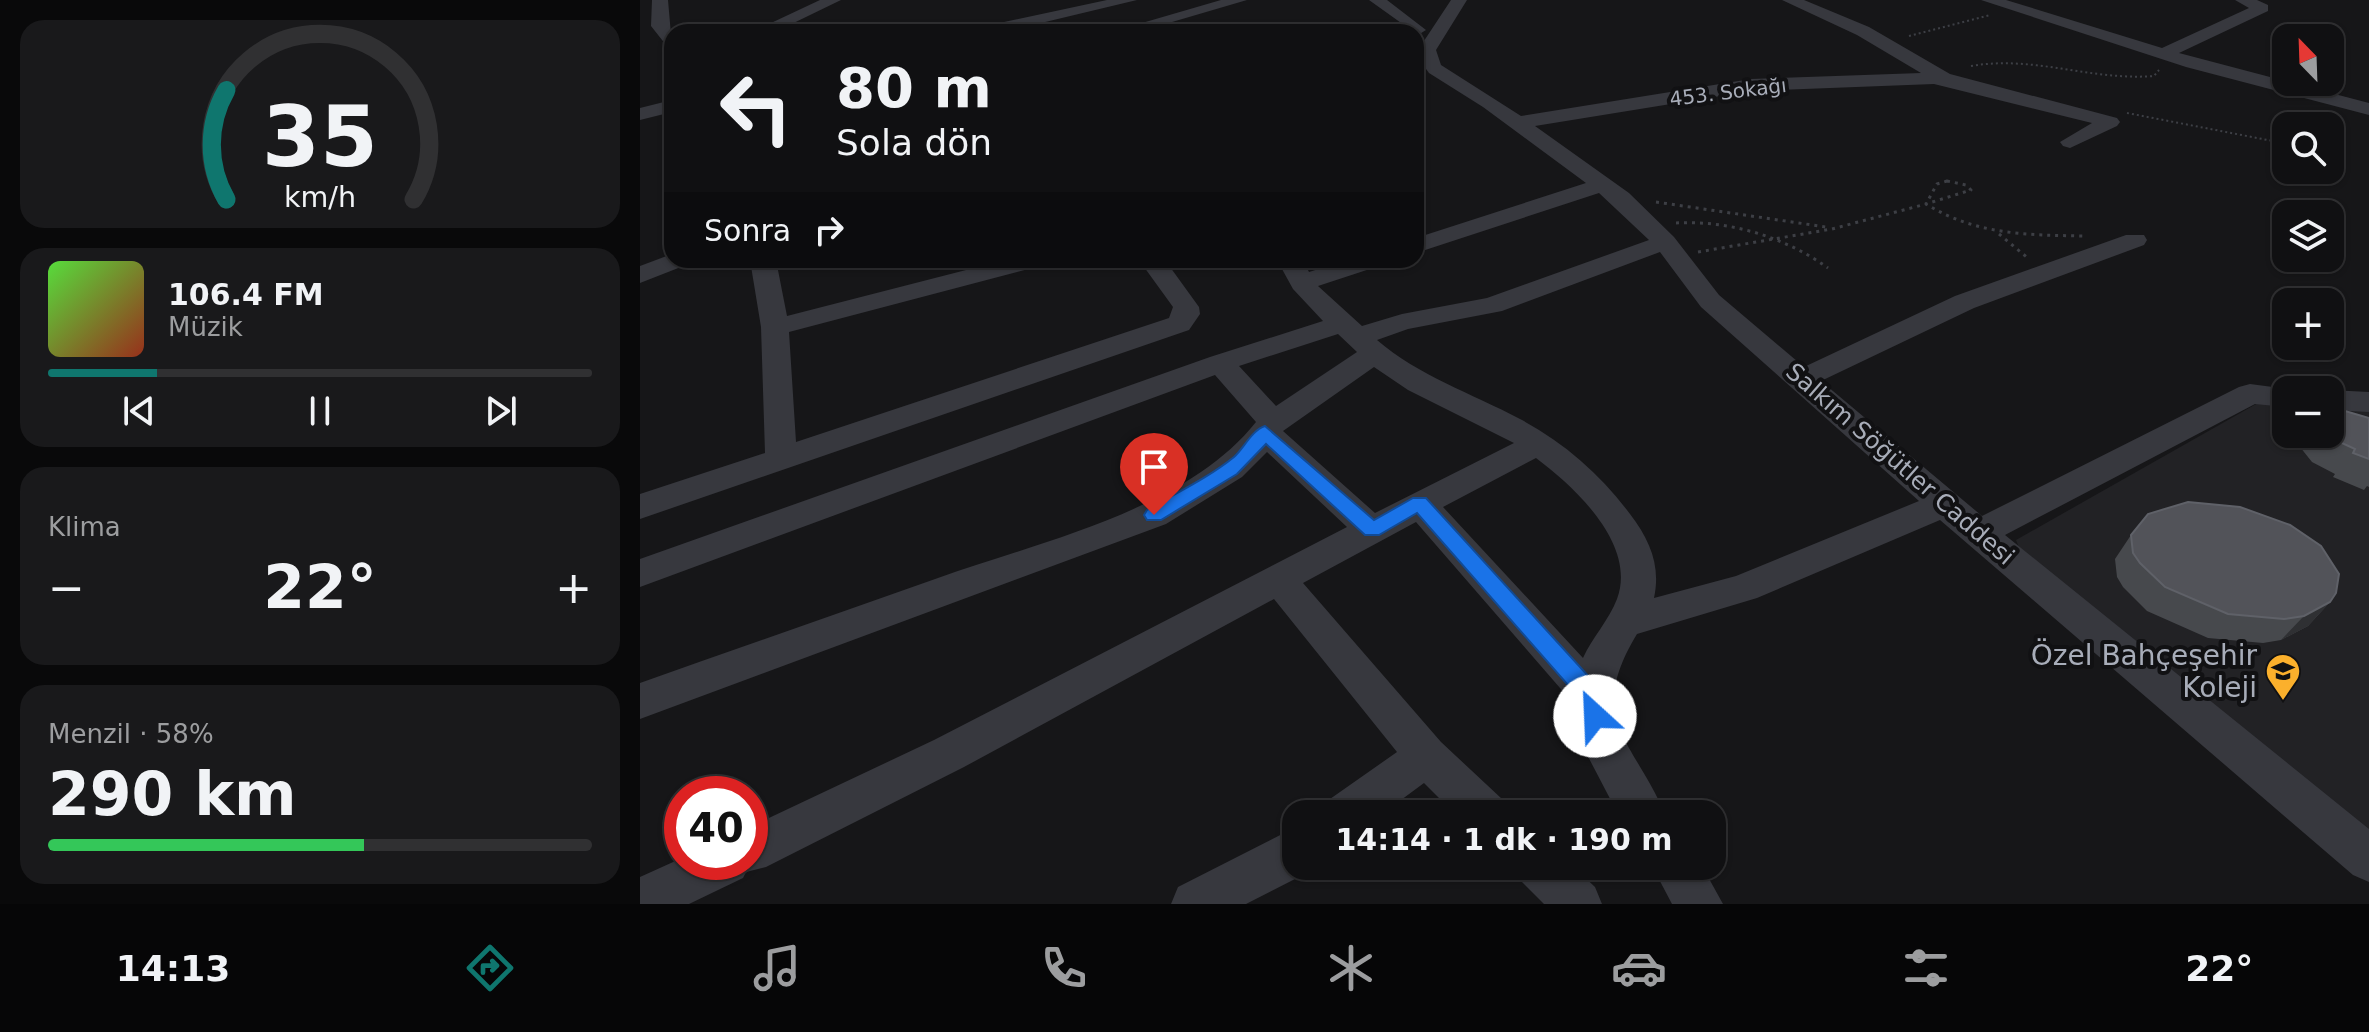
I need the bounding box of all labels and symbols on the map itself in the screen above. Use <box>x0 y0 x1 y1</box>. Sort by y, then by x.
north arrow <box>2272 24 2344 96</box>
street label: 453. Sokağı <box>1668 73 1788 111</box>
street label: Salkım Söğütler Caddesi <box>1780 357 2020 571</box>
pin <box>1120 433 1188 515</box>
place label: Özel Bahçeşehir Koleji <box>2031 638 2257 704</box>
school or university icon: Özel Bahçeşehir Koleji <box>2264 652 2302 702</box>
position arrow <box>1553 674 1637 758</box>
speed limit sign: 40 <box>664 776 768 880</box>

